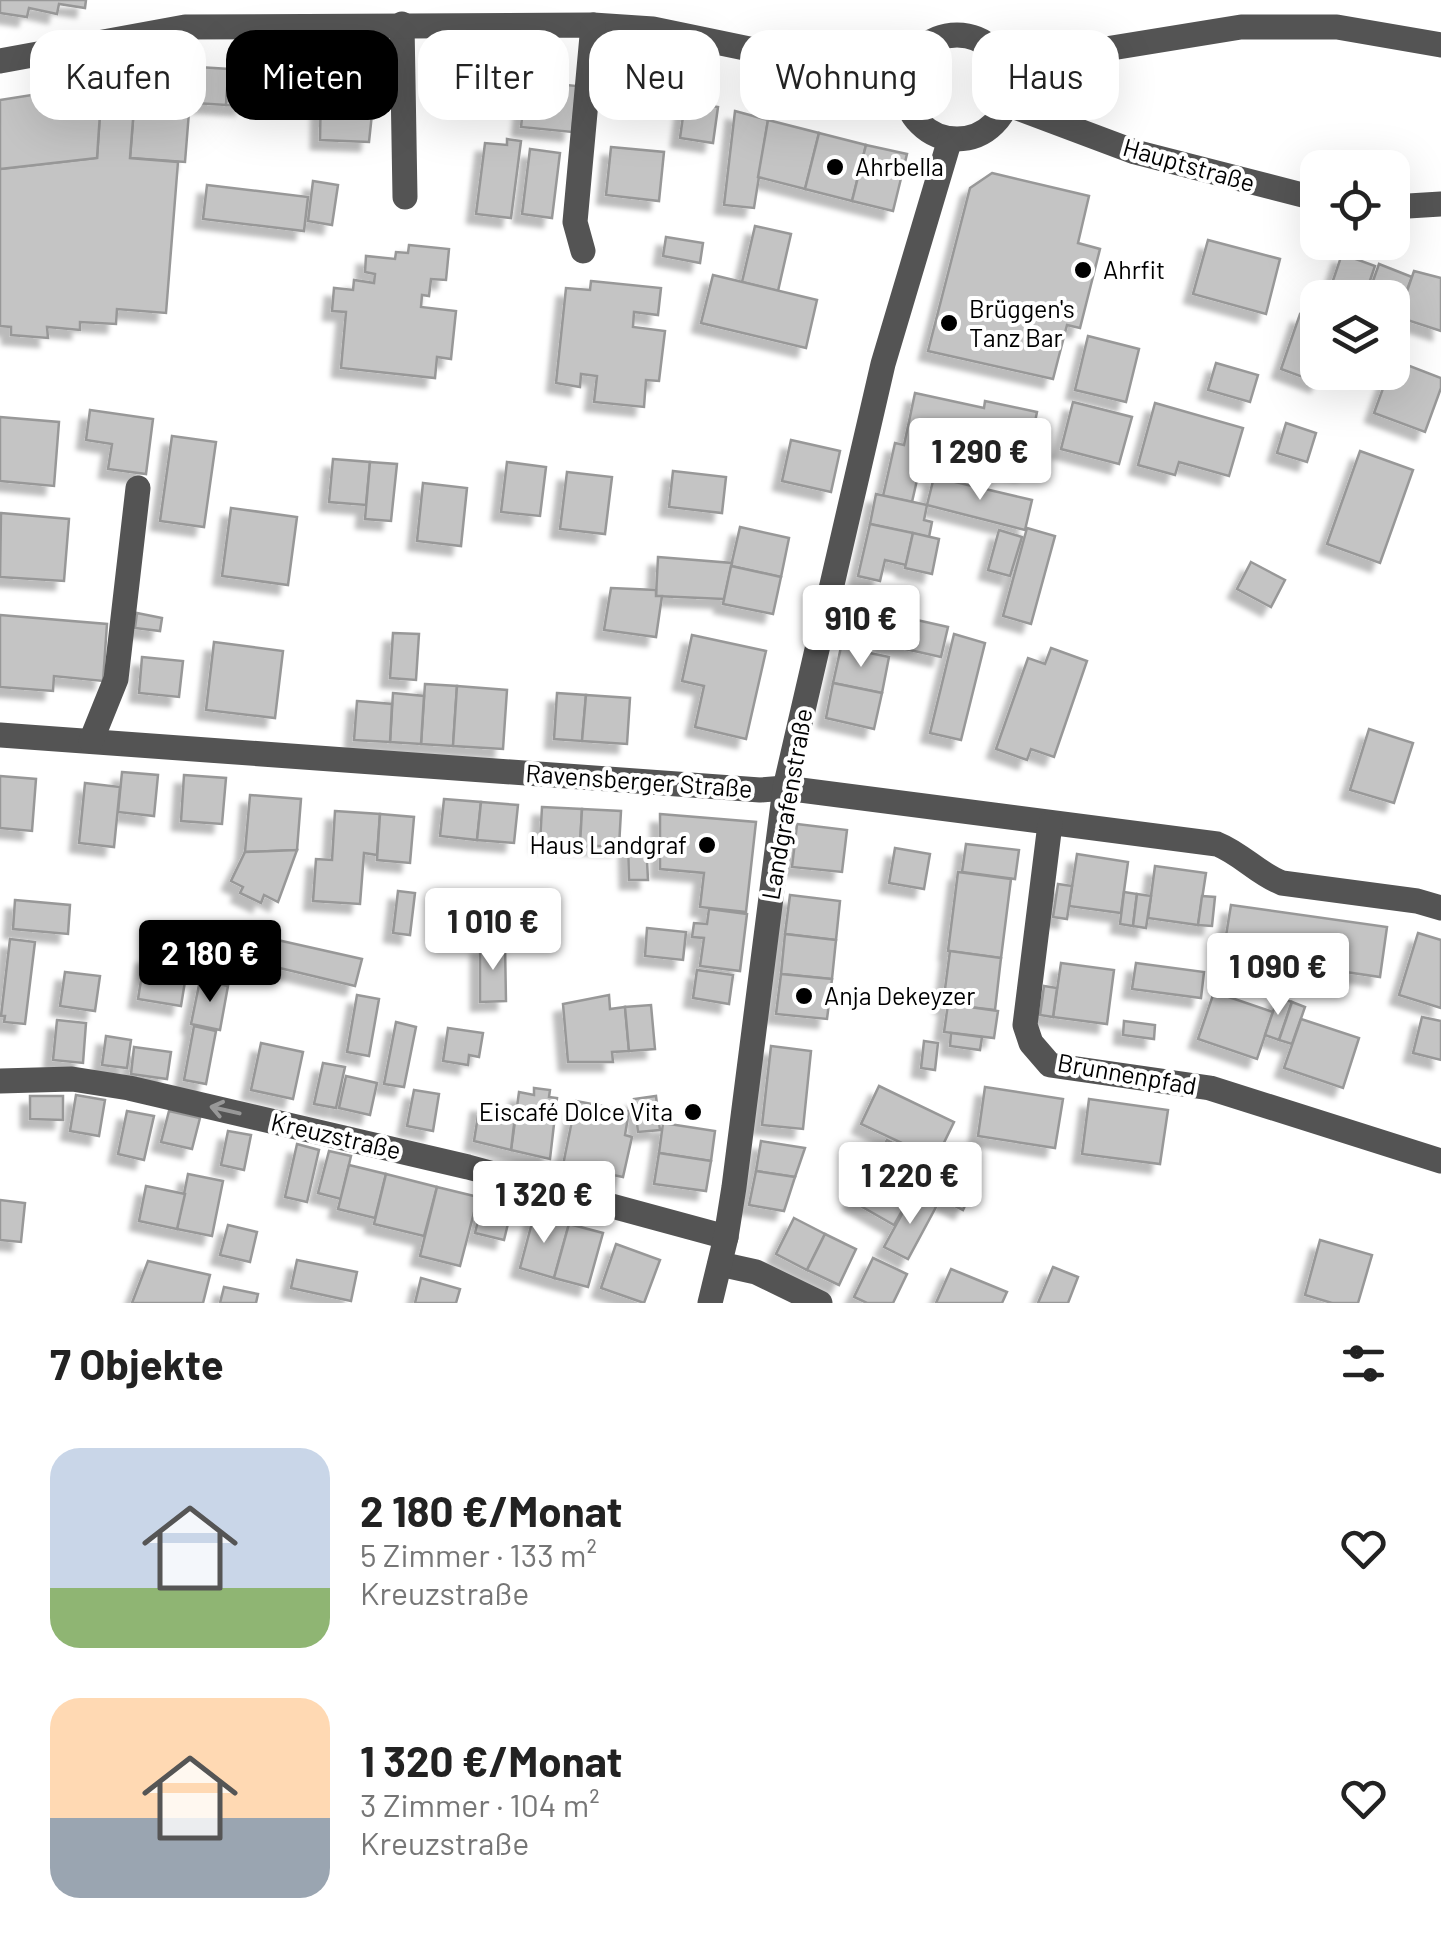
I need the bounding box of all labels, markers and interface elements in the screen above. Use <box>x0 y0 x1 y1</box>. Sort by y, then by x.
chip: Kaufen <box>30 30 206 120</box>
chip: Mieten <box>226 30 398 120</box>
chip: Filter <box>418 30 569 120</box>
chip: Neu <box>589 30 720 120</box>
chip: Wohnung <box>740 30 952 120</box>
chip: Haus <box>972 30 1119 120</box>
street label: Hauptstraße <box>1120 131 1259 197</box>
map controls <box>1300 150 1410 390</box>
button: locate <box>1300 150 1410 260</box>
place label: Ahrbella <box>855 151 944 181</box>
marker: Ahrbella <box>824 156 846 178</box>
place label: Ahrfit <box>1103 254 1165 284</box>
marker: Ahrfit <box>1072 259 1094 281</box>
button: layers <box>1300 280 1410 390</box>
place label: Brüggen's Tanz Bar <box>969 293 1075 352</box>
marker: Brüggen's Tanz Bar <box>938 312 960 334</box>
pin: 1 290 € <box>888 418 1072 503</box>
text: 1 290 € <box>931 431 1029 469</box>
pin: 910 € <box>791 585 931 670</box>
text: 910 € <box>825 598 897 636</box>
street label: Landgrafenstraße <box>754 706 818 902</box>
street label: Ravensberger Straße <box>525 757 754 803</box>
place label: Haus Landgraf <box>530 829 687 859</box>
marker: Haus Landgraf <box>696 834 718 856</box>
pin: 1 010 € <box>401 888 585 973</box>
text: 1 010 € <box>447 901 539 939</box>
pin: 2 180 € <box>118 920 302 1005</box>
text: 2 180 € <box>161 933 259 971</box>
pin: 1 090 € <box>1186 933 1370 1018</box>
text: 1 090 € <box>1229 946 1327 984</box>
place label: Anja Dekeyzer <box>824 980 975 1010</box>
marker: Anja Dekeyzer <box>793 985 815 1007</box>
street label: Brunnenpfad <box>1055 1046 1199 1100</box>
place label: Eiscafé Dolce Vita <box>479 1096 673 1126</box>
one-way arrow <box>210 1100 242 1118</box>
marker: Eiscafé Dolce Vita <box>682 1101 704 1123</box>
street label: Kreuzstraße <box>268 1106 404 1165</box>
pin: 1 220 € <box>818 1142 1002 1227</box>
text: 1 220 € <box>861 1155 959 1193</box>
pin: 1 320 € <box>452 1161 636 1246</box>
text: 1 320 € <box>495 1174 593 1212</box>
icon: filters <box>1336 1336 1391 1391</box>
text: 7 Objekte <box>50 1338 224 1388</box>
text: 2 180 €/Monat <box>360 1485 622 1535</box>
icon: home <box>130 1488 250 1608</box>
icon: heart <box>1336 1521 1391 1576</box>
text: 5 Zimmer · 133 m² <box>360 1535 597 1573</box>
text: Kreuzstraße <box>360 1573 529 1611</box>
text: 1 320 €/Monat <box>360 1735 622 1785</box>
icon: home <box>130 1738 250 1858</box>
icon: heart <box>1336 1771 1391 1826</box>
text: 3 Zimmer · 104 m² <box>360 1785 600 1823</box>
text: Kreuzstraße <box>360 1823 529 1861</box>

